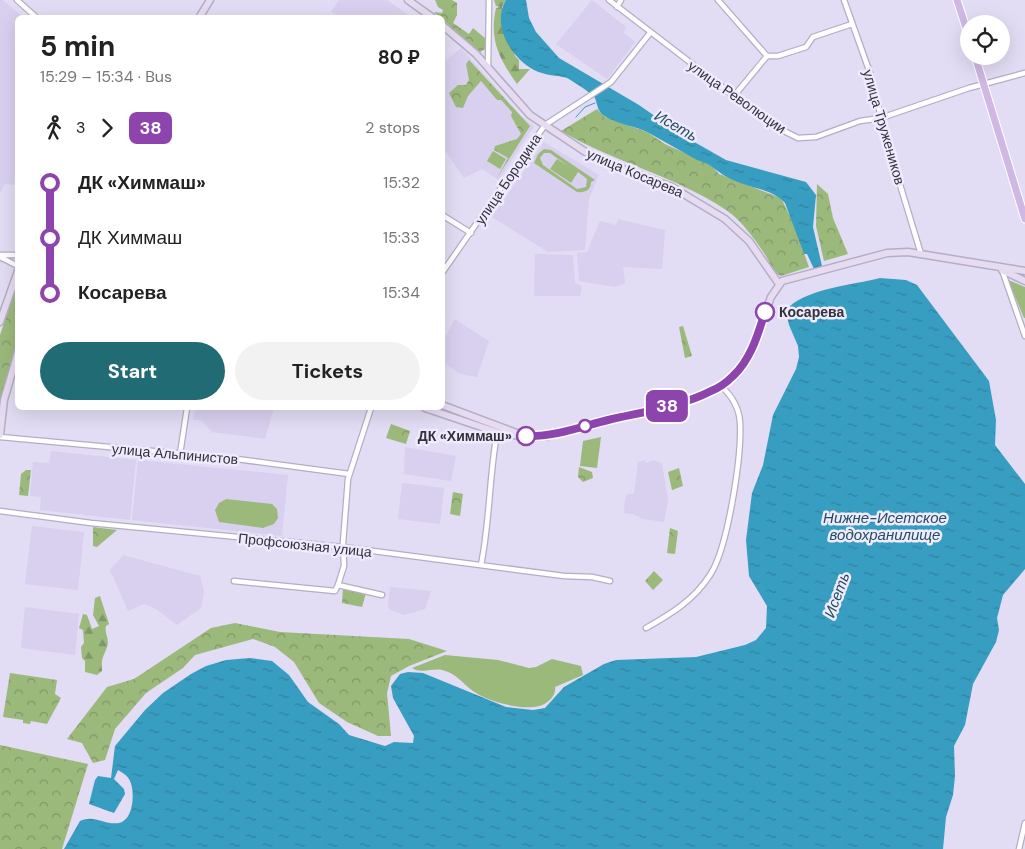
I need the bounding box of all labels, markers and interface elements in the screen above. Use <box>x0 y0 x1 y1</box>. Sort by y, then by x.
map controls <box>960 15 1010 65</box>
button: locate <box>960 15 1010 65</box>
text: 5 min <box>40 28 115 65</box>
text: 80 ₽ <box>378 45 420 70</box>
street label: улица Революции <box>684 56 790 138</box>
text: 15:29 – 15:34 · Bus <box>40 66 172 87</box>
street label: улица Тружеников <box>859 67 909 187</box>
water label: Исеть <box>651 106 701 146</box>
icon: walk <box>40 114 68 142</box>
icon: forward <box>93 114 121 142</box>
text: 38 <box>139 116 162 140</box>
text: 3 <box>76 117 85 138</box>
text: 2 stops <box>365 117 420 138</box>
street label: улица Бородина <box>471 130 545 228</box>
street label: улица Косарева <box>584 144 686 202</box>
text: ДК «Химмаш» <box>78 170 206 195</box>
text: 15:32 <box>383 172 420 193</box>
text: ДК Химмаш <box>78 225 182 250</box>
text: 15:33 <box>383 227 420 248</box>
text: Косарева <box>78 280 167 305</box>
text: 15:34 <box>383 282 420 303</box>
marker: Косарева <box>755 302 775 322</box>
place label: Косарева <box>779 303 844 321</box>
button: Start <box>40 342 225 400</box>
button: Tickets <box>235 342 420 400</box>
line badge: 38 <box>644 390 690 422</box>
text: 38 <box>656 394 678 418</box>
unlabelled marker <box>578 419 592 433</box>
marker: ДК «Химмаш» <box>516 426 536 446</box>
place label: ДК «Химмаш» <box>418 427 512 445</box>
street label: улица Альпинистов <box>111 440 239 468</box>
water label: Нижне-Исетское водохранилище <box>823 508 947 545</box>
street label: Профсоюзная улица <box>237 529 373 561</box>
water label: Исеть <box>820 569 854 620</box>

